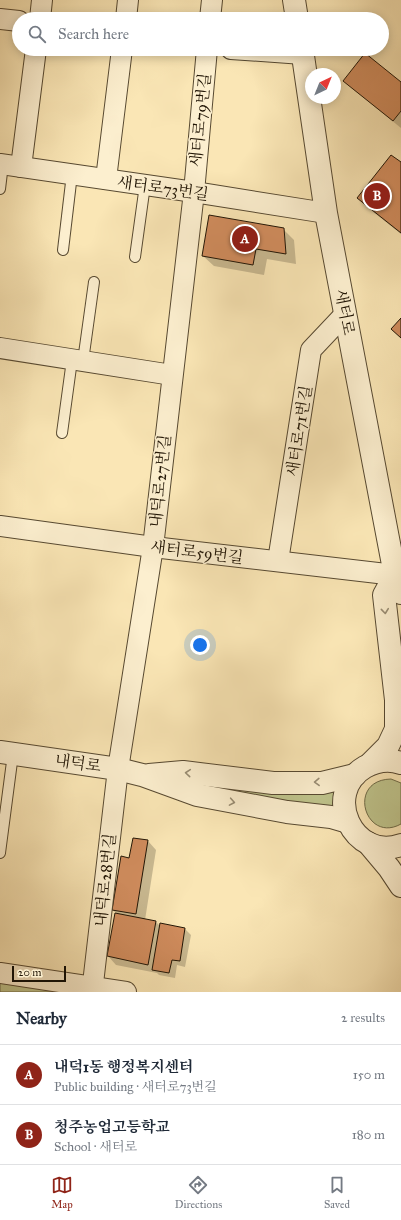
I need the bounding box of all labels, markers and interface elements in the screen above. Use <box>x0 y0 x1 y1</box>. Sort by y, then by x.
search box <box>12 12 389 56</box>
icon: search <box>26 23 48 45</box>
text: Search here <box>58 25 129 43</box>
north arrow <box>305 68 341 104</box>
street label: 새터로79번길 <box>186 72 214 168</box>
street label: 새터로73번길 <box>116 172 210 204</box>
pin: B <box>364 181 390 211</box>
pin: A <box>232 224 258 254</box>
street label: 새터로 <box>331 287 359 337</box>
street label: 새터로71번길 <box>282 384 316 478</box>
street label: 내덕로27번길 <box>146 434 174 528</box>
street label: 새터로59번길 <box>150 537 244 567</box>
one-way arrow <box>380 608 389 614</box>
your location <box>190 635 210 655</box>
street label: 내덕로 <box>54 750 103 776</box>
one-way arrow <box>185 769 191 778</box>
one-way arrow <box>314 778 320 787</box>
one-way arrow <box>229 797 236 806</box>
street label: 내덕로28번길 <box>91 832 119 928</box>
scale bar <box>12 964 66 983</box>
text: 20 m <box>18 966 41 979</box>
text: Nearby <box>16 1008 67 1029</box>
text: 2 results <box>341 1010 385 1026</box>
text: 내덕1동 행정복지센터 <box>54 1058 194 1076</box>
text: A <box>25 1067 33 1083</box>
text: 150 m <box>353 1067 385 1083</box>
text: Public building · 새터로73번길 <box>54 1079 217 1095</box>
text: 청주농업고등학교 <box>54 1118 170 1136</box>
text: B <box>25 1127 33 1143</box>
text: 180 m <box>352 1127 385 1143</box>
text: School · 새터로 <box>54 1139 137 1155</box>
tab: Map <box>51 1174 73 1211</box>
tab: Directions <box>175 1174 222 1211</box>
tab: Saved <box>324 1174 350 1211</box>

